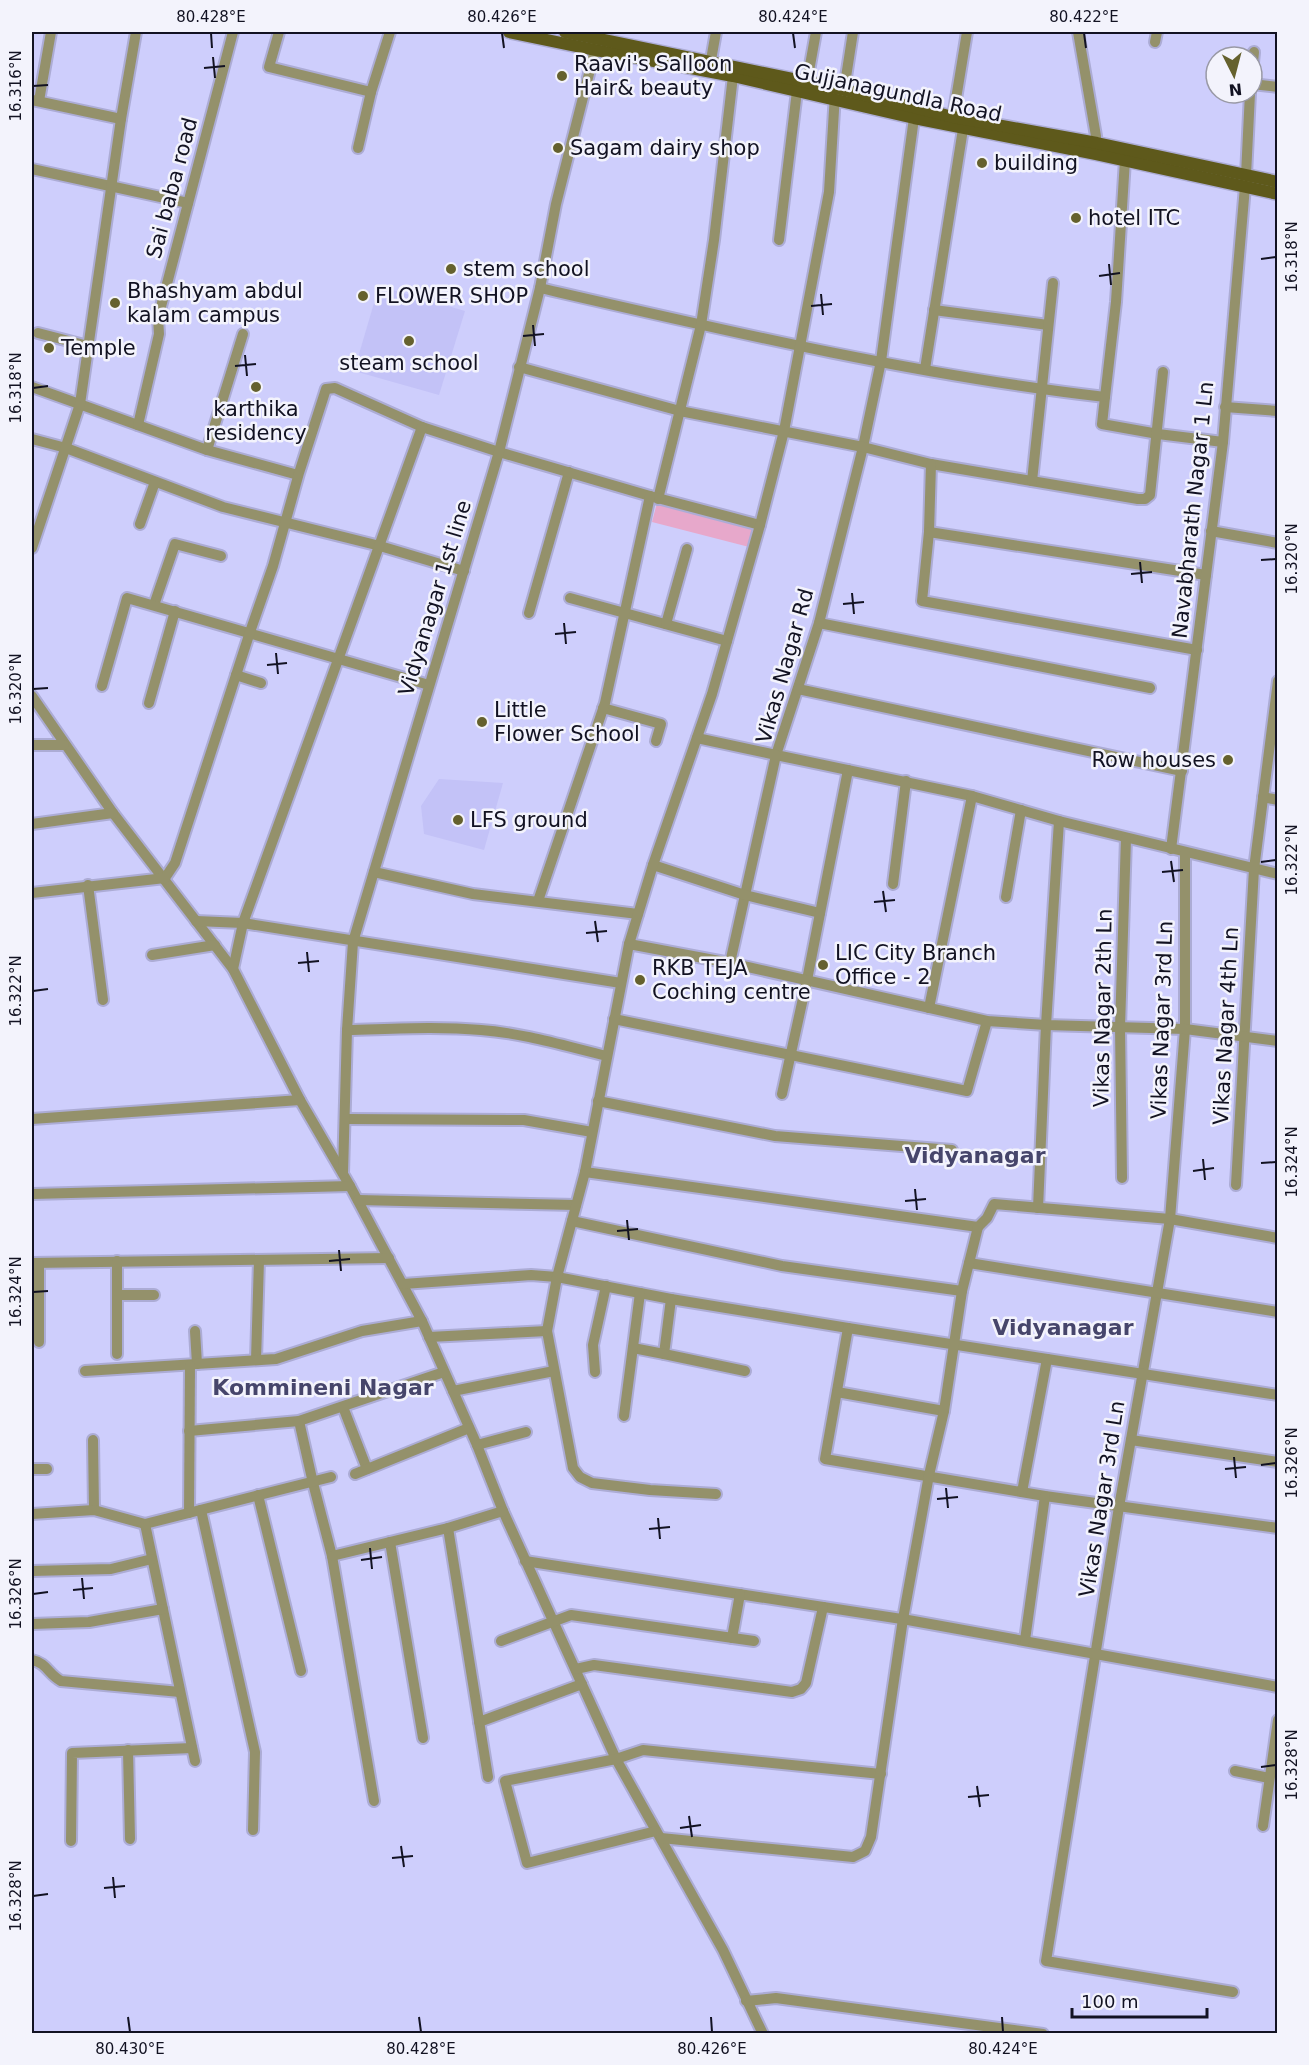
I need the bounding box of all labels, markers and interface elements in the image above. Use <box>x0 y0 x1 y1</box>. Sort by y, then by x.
text: 80.428°E <box>176 8 246 26</box>
text: 80.426°E <box>467 8 537 26</box>
text: 80.424°E <box>758 8 828 26</box>
text: 80.422°E <box>1049 8 1119 26</box>
north arrow <box>1204 45 1264 105</box>
text: 16.316°N <box>7 50 25 122</box>
place label: Raavi's Salloon Hair& beauty <box>574 52 732 100</box>
street label: Gujjanagundla Road <box>792 59 1004 127</box>
marker: Raavi's Salloon Hair& beauty <box>555 69 569 83</box>
text: N <box>1228 79 1243 100</box>
street label: Sai baba road <box>142 115 202 261</box>
place label: Sagam dairy shop <box>570 136 760 160</box>
marker: Sagam dairy shop <box>551 141 565 155</box>
place label: building <box>994 151 1078 175</box>
marker: building <box>975 156 989 170</box>
place label: hotel ITC <box>1088 206 1180 230</box>
marker: hotel ITC <box>1069 211 1083 225</box>
text: 16.318°N <box>1283 221 1301 293</box>
place label: stem school <box>463 257 590 281</box>
marker: stem school <box>444 262 458 276</box>
place label: Bhashyam abdul kalam campus <box>127 279 303 327</box>
place label: FLOWER SHOP <box>375 284 528 308</box>
marker: FLOWER SHOP <box>356 289 370 303</box>
marker: Bhashyam abdul kalam campus <box>108 296 122 310</box>
marker: steam school <box>402 334 416 348</box>
place label: Temple <box>60 336 136 360</box>
marker: Temple <box>42 341 56 355</box>
place label: steam school <box>339 351 479 375</box>
text: 16.318°N <box>7 352 25 424</box>
marker: karthika residency <box>249 380 263 394</box>
street label: Navabharath Nagar 1 Ln <box>1168 380 1218 640</box>
place label: karthika residency <box>205 397 307 445</box>
street label: Vidyanagar 1st line <box>394 497 476 699</box>
text: 16.320°N <box>1283 523 1301 595</box>
street label: Vikas Nagar Rd <box>751 586 819 746</box>
text: 16.320°N <box>7 653 25 725</box>
place label: Little Flower School <box>494 698 640 746</box>
marker: Little Flower School <box>475 715 489 729</box>
place label: Row houses <box>1091 748 1216 772</box>
marker: Row houses <box>1221 753 1235 767</box>
place label: LFS ground <box>470 808 588 832</box>
marker: LFS ground <box>451 813 465 827</box>
text: 16.322°N <box>1283 824 1301 896</box>
street label: Vikas Nagar 2th Ln <box>1089 908 1117 1108</box>
street label: Vikas Nagar 3rd Ln <box>1147 920 1177 1120</box>
street label: Vikas Nagar 4th Ln <box>1209 926 1243 1126</box>
place label: LIC City Branch Office - 2 <box>835 941 996 989</box>
text: 16.322°N <box>7 955 25 1027</box>
place label: RKB TEJA Coching centre <box>652 956 811 1004</box>
marker: LIC City Branch Office - 2 <box>816 958 830 972</box>
marker: RKB TEJA Coching centre <box>633 973 647 987</box>
text: 16.324°N <box>1283 1126 1301 1198</box>
district label: Vidyanagar <box>904 1143 1046 1168</box>
text: 16.324°N <box>7 1256 25 1328</box>
district label: Vidyanagar <box>992 1315 1134 1340</box>
district label: Kommineni Nagar <box>212 1375 434 1400</box>
street label: Vikas Nagar 3rd Ln <box>1075 1399 1129 1599</box>
text: 16.326°N <box>1283 1427 1301 1499</box>
text: 16.326°N <box>7 1558 25 1630</box>
text: 16.328°N <box>1283 1729 1301 1801</box>
text: 16.328°N <box>7 1860 25 1932</box>
scale bar <box>1072 1981 1207 2019</box>
text: 100 m <box>1081 1991 1139 2012</box>
text: 80.430°E <box>95 2040 165 2058</box>
text: 80.428°E <box>386 2040 456 2058</box>
text: 80.426°E <box>677 2040 747 2058</box>
text: 80.424°E <box>968 2040 1038 2058</box>

